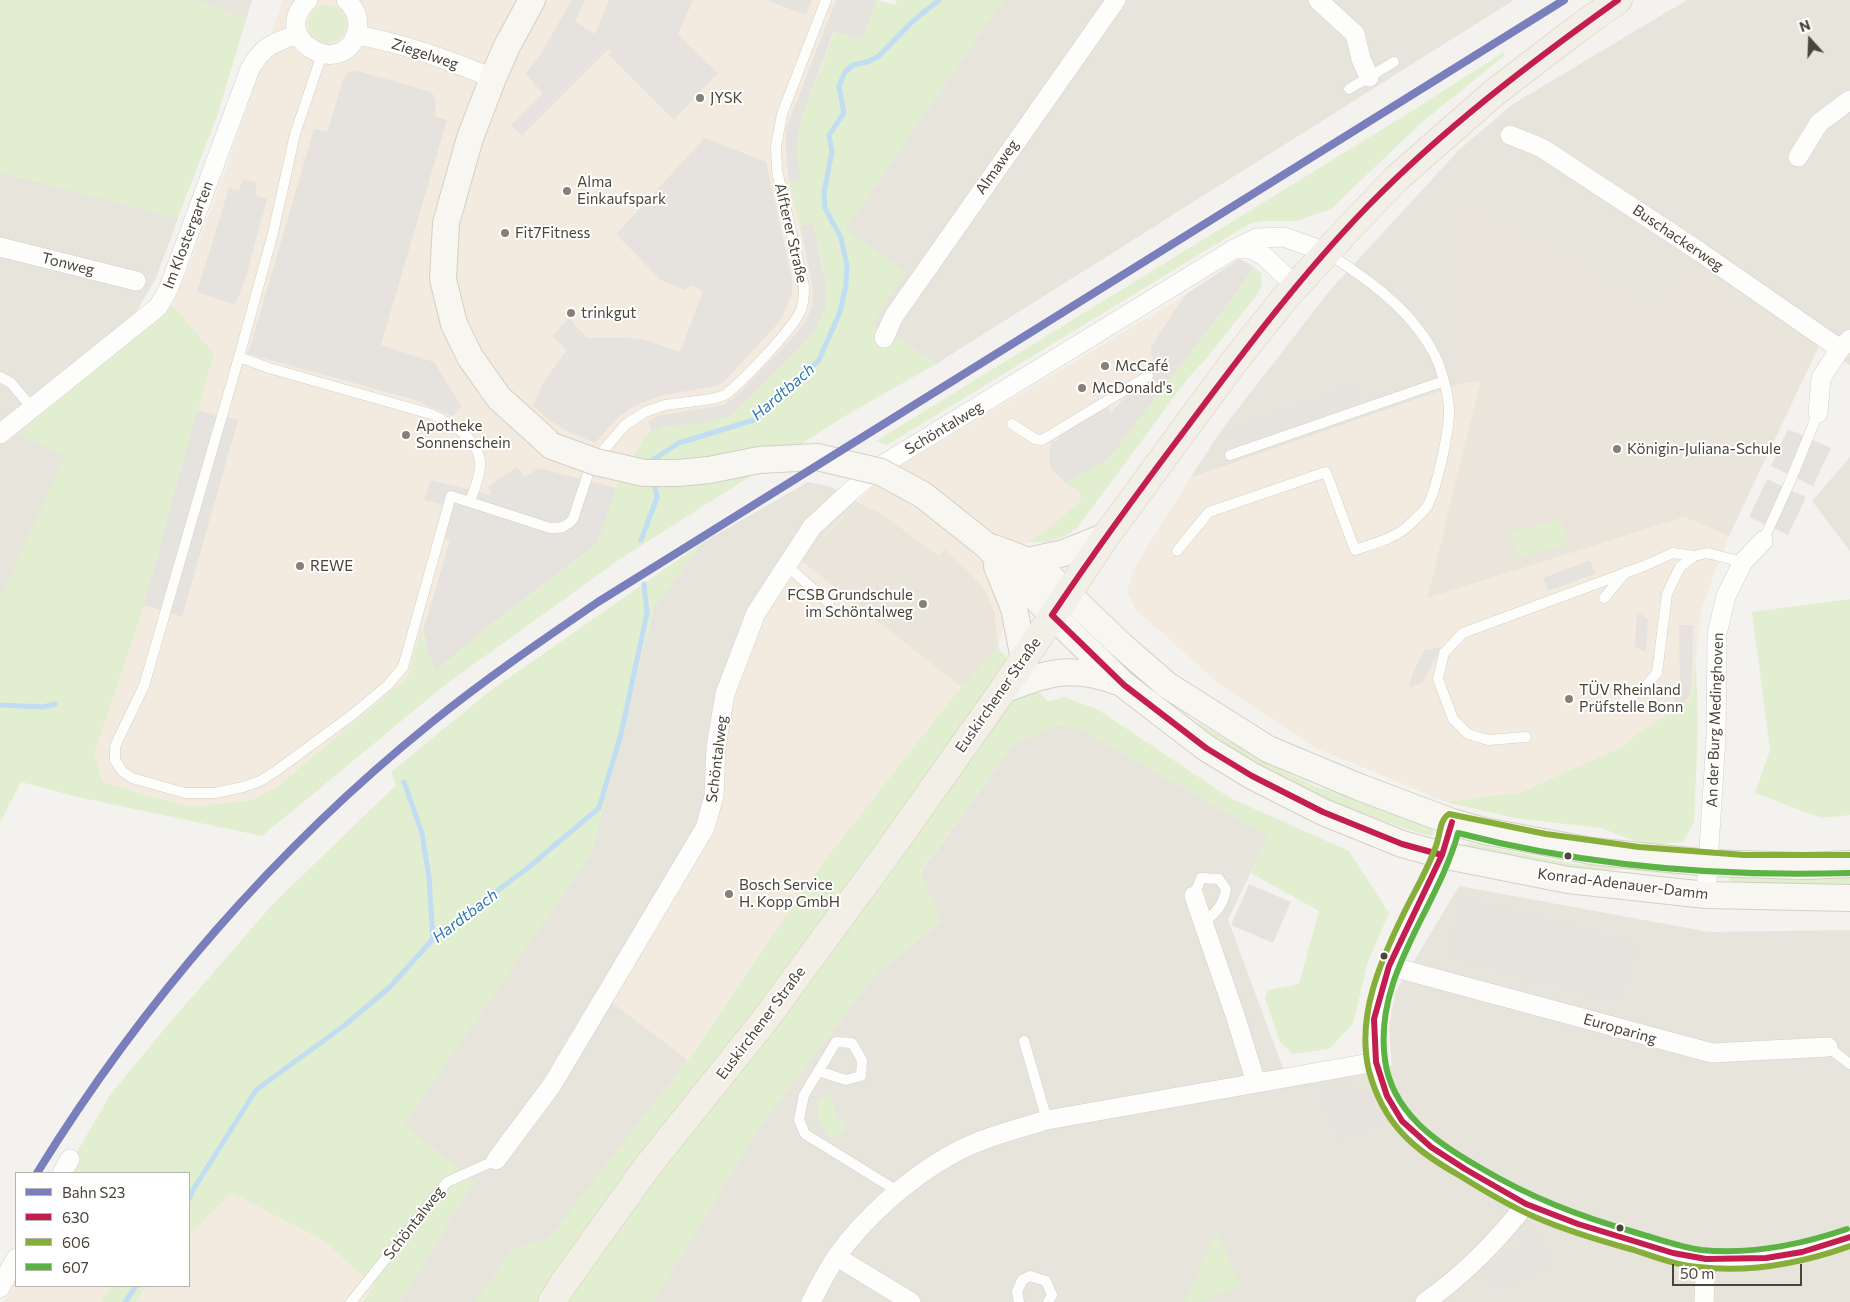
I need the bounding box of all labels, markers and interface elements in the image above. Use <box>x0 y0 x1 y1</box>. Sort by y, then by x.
north arrow <box>1785 15 1835 65</box>
text: N <box>1797 16 1813 35</box>
street label: Ziegelweg <box>389 35 461 73</box>
place label: JYSK <box>710 89 743 107</box>
marker: JYSK <box>694 92 706 104</box>
street label: Almaweg <box>972 136 1022 198</box>
place label: Alma Einkaufspark <box>577 173 666 208</box>
street label: Im Klostergarten <box>159 179 217 291</box>
street label: Alfterer Straße <box>771 181 811 285</box>
marker: Alma Einkaufspark <box>561 185 573 197</box>
street label: Buschackerweg <box>1629 201 1727 275</box>
place label: Fit7Fitness <box>515 224 590 242</box>
marker: Fit7Fitness <box>499 227 511 239</box>
street label: Tonweg <box>40 249 96 279</box>
place label: trinkgut <box>581 304 636 322</box>
marker: trinkgut <box>565 307 577 319</box>
place label: McCafé <box>1115 357 1168 375</box>
water label: Hardtbach <box>748 359 818 425</box>
marker: McCafé <box>1099 360 1111 372</box>
place label: McDonald's <box>1092 379 1173 397</box>
marker: McDonald's <box>1076 382 1088 394</box>
street label: Schöntalweg <box>902 398 986 458</box>
place label: Apotheke Sonnenschein <box>416 417 511 452</box>
marker: Apotheke Sonnenschein <box>400 429 412 441</box>
place label: Königin-Juliana-Schule <box>1627 440 1781 458</box>
marker: Königin-Juliana-Schule <box>1611 443 1623 455</box>
place label: REWE <box>310 557 353 575</box>
marker: REWE <box>294 560 306 572</box>
place label: FCSB Grundschule im Schöntalweg <box>787 586 913 621</box>
marker: FCSB Grundschule im Schöntalweg <box>917 598 929 610</box>
street label: An der Burg Medinghoven <box>1703 632 1727 808</box>
street label: Euskirchener Straße <box>951 634 1045 756</box>
place label: TÜV Rheinland Prüfstelle Bonn <box>1579 681 1683 716</box>
marker: TÜV Rheinland Prüfstelle Bonn <box>1563 693 1575 705</box>
street label: Schöntalweg <box>703 714 731 804</box>
unlabelled marker <box>1563 851 1573 861</box>
street label: Konrad-Adenauer-Damm <box>1536 865 1710 903</box>
place label: Bosch Service H. Kopp GmbH <box>739 876 840 911</box>
water label: Hardtbach <box>428 885 502 947</box>
marker: Bosch Service H. Kopp GmbH <box>723 888 735 900</box>
unlabelled marker <box>1379 951 1389 961</box>
street label: Euskirchener Straße <box>713 963 809 1083</box>
street label: Europaring <box>1581 1010 1659 1048</box>
legend <box>15 1172 190 1287</box>
text: Bahn S23 <box>62 1183 125 1201</box>
street label: Schöntalweg <box>380 1183 448 1263</box>
text: 630 <box>62 1208 89 1226</box>
unlabelled marker <box>1615 1223 1625 1233</box>
text: 606 <box>62 1233 90 1251</box>
scale bar <box>1675 1254 1805 1286</box>
text: 607 <box>62 1258 89 1276</box>
text: 50 m <box>1680 1264 1714 1282</box>

